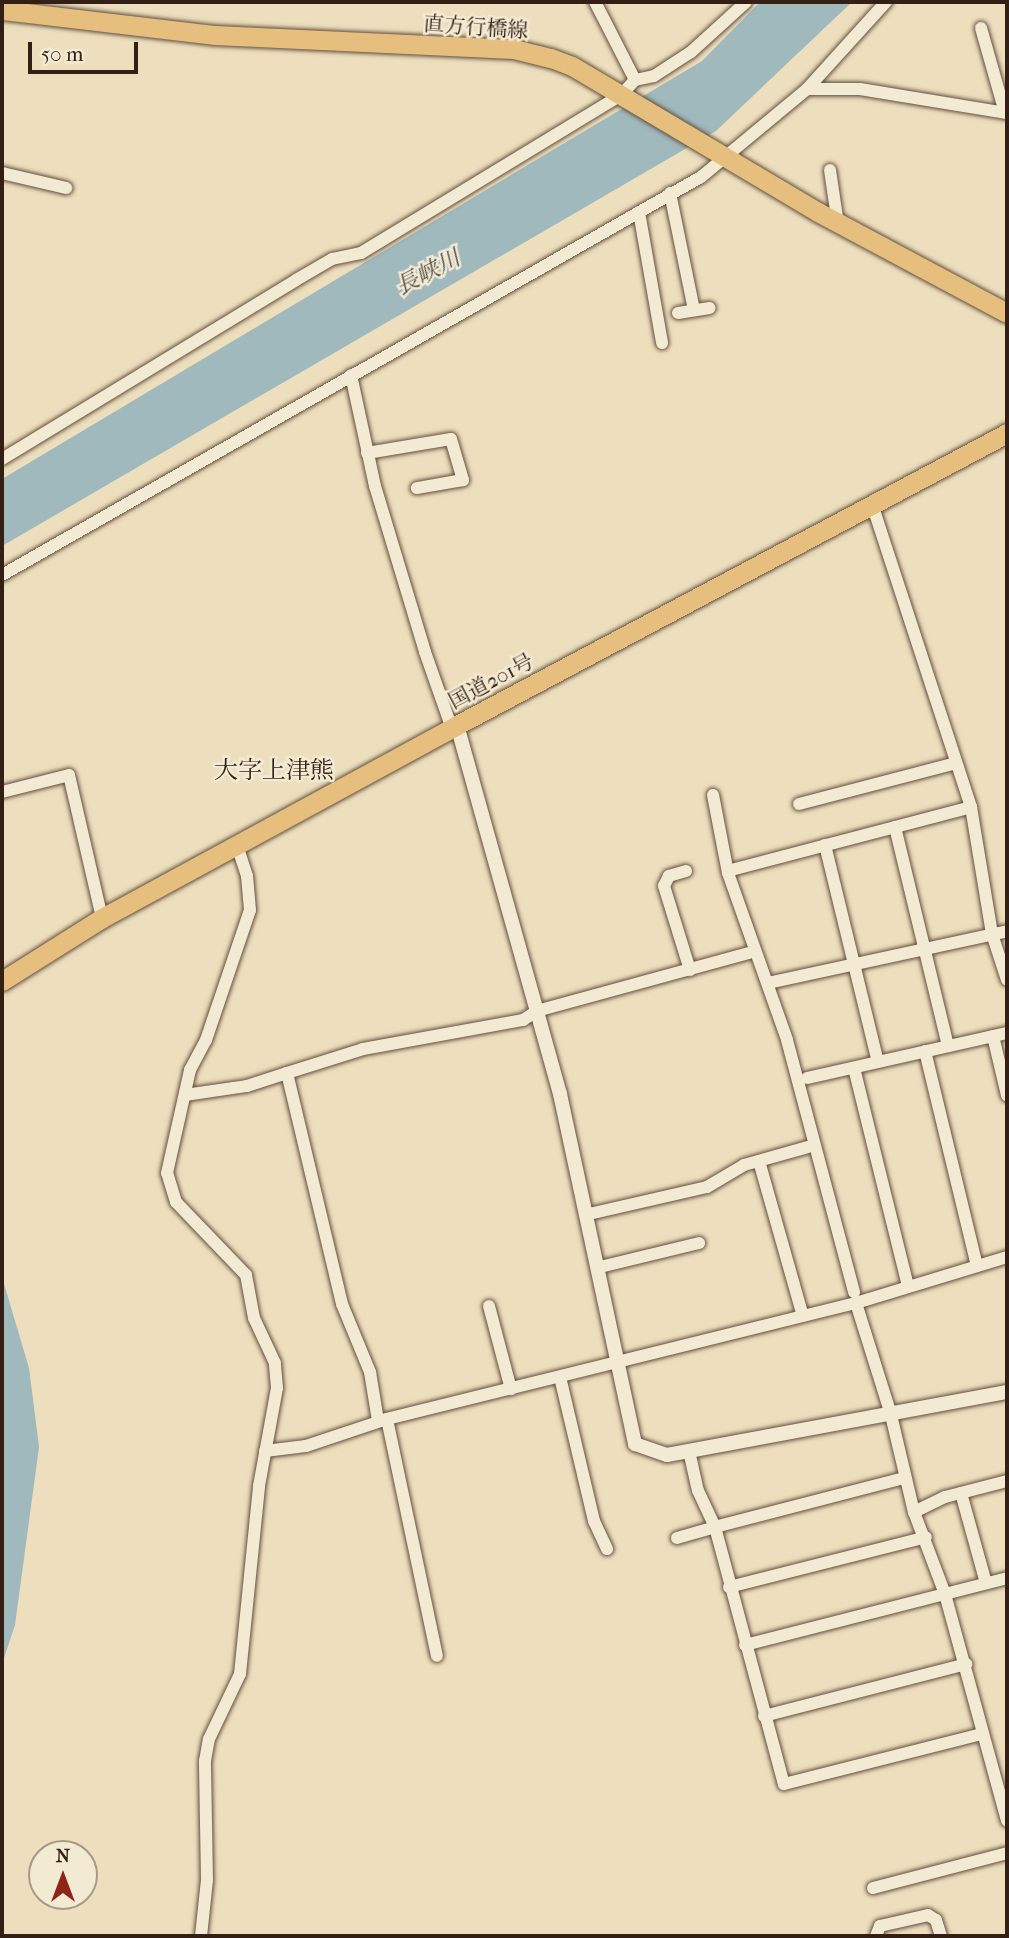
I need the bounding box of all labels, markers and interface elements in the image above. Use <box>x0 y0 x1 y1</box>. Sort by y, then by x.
street label: 直方行橋線 <box>423 11 529 43</box>
scale bar <box>32 28 142 72</box>
text: 50 m <box>41 42 84 66</box>
water label: 長峡川 <box>391 245 465 301</box>
street label: 国道201号 <box>444 648 538 714</box>
district label: 大字上津熊 <box>214 757 334 785</box>
north arrow <box>28 1840 98 1910</box>
text: N <box>56 1845 70 1867</box>

